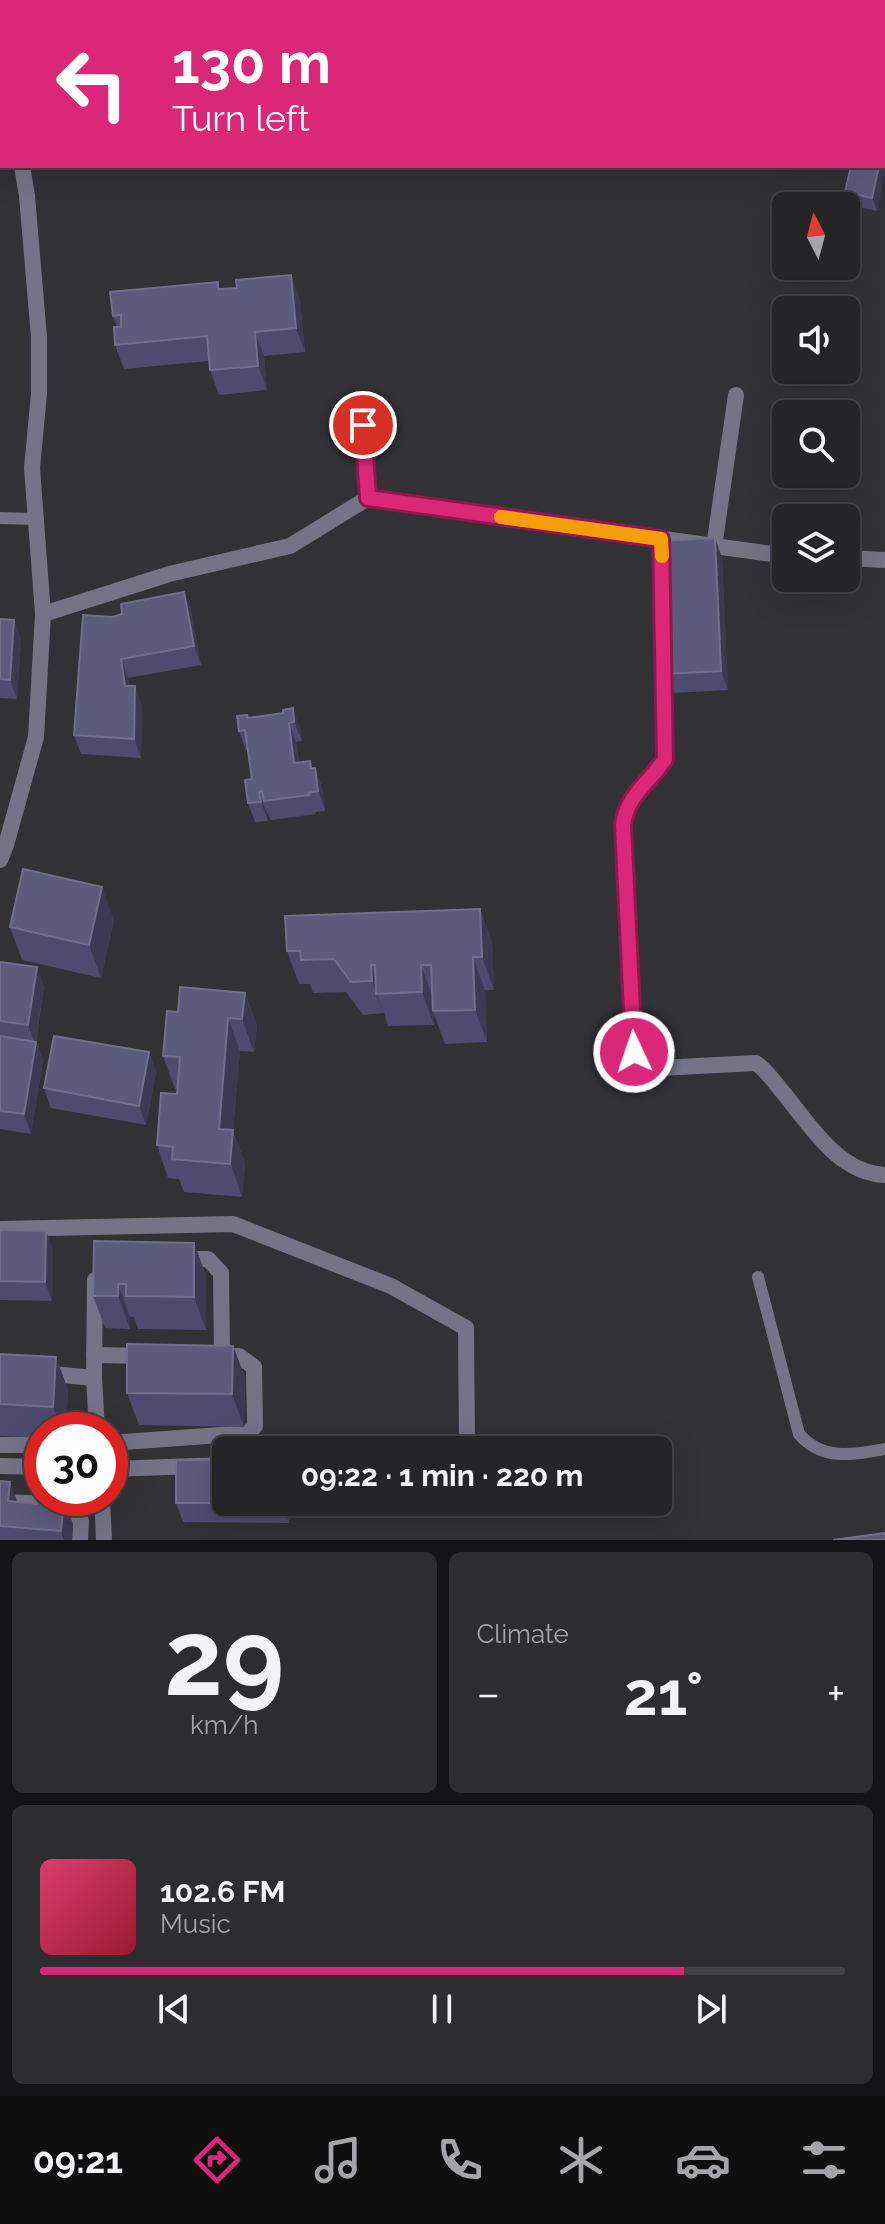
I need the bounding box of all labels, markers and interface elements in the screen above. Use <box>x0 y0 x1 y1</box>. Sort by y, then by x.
text: 130 m <box>172 30 331 96</box>
icon: left <box>40 32 144 136</box>
text: Turn left <box>172 97 310 139</box>
north arrow <box>772 192 860 280</box>
map controls <box>772 192 860 592</box>
button: sound <box>772 296 860 384</box>
pin <box>329 391 397 459</box>
button: search <box>772 400 860 488</box>
icon: arrive <box>341 403 385 447</box>
button: layers <box>772 504 860 592</box>
position arrow <box>592 1010 676 1094</box>
speed limit sign: 30 <box>24 1412 128 1516</box>
text: 09:22 · 1 min · 220 m <box>301 1458 583 1493</box>
text: 29 <box>164 1597 284 1719</box>
text: Climate <box>477 1619 569 1649</box>
text: 21° <box>624 1659 703 1729</box>
text: − <box>477 1668 500 1719</box>
text: + <box>827 1668 845 1719</box>
text: km/h <box>190 1710 259 1740</box>
text: 102.6 FM <box>160 1874 286 1909</box>
text: Music <box>160 1909 231 1939</box>
icon: previous <box>152 1987 196 2031</box>
icon: pause <box>420 1987 464 2031</box>
icon: next <box>689 1987 733 2031</box>
icon: directions <box>189 2132 245 2188</box>
icon: music <box>310 2132 366 2188</box>
icon: phone <box>432 2132 488 2188</box>
icon: climate <box>553 2132 609 2188</box>
icon: car <box>675 2132 731 2188</box>
icon: filters <box>796 2132 852 2188</box>
text: 09:21 <box>33 2139 123 2181</box>

